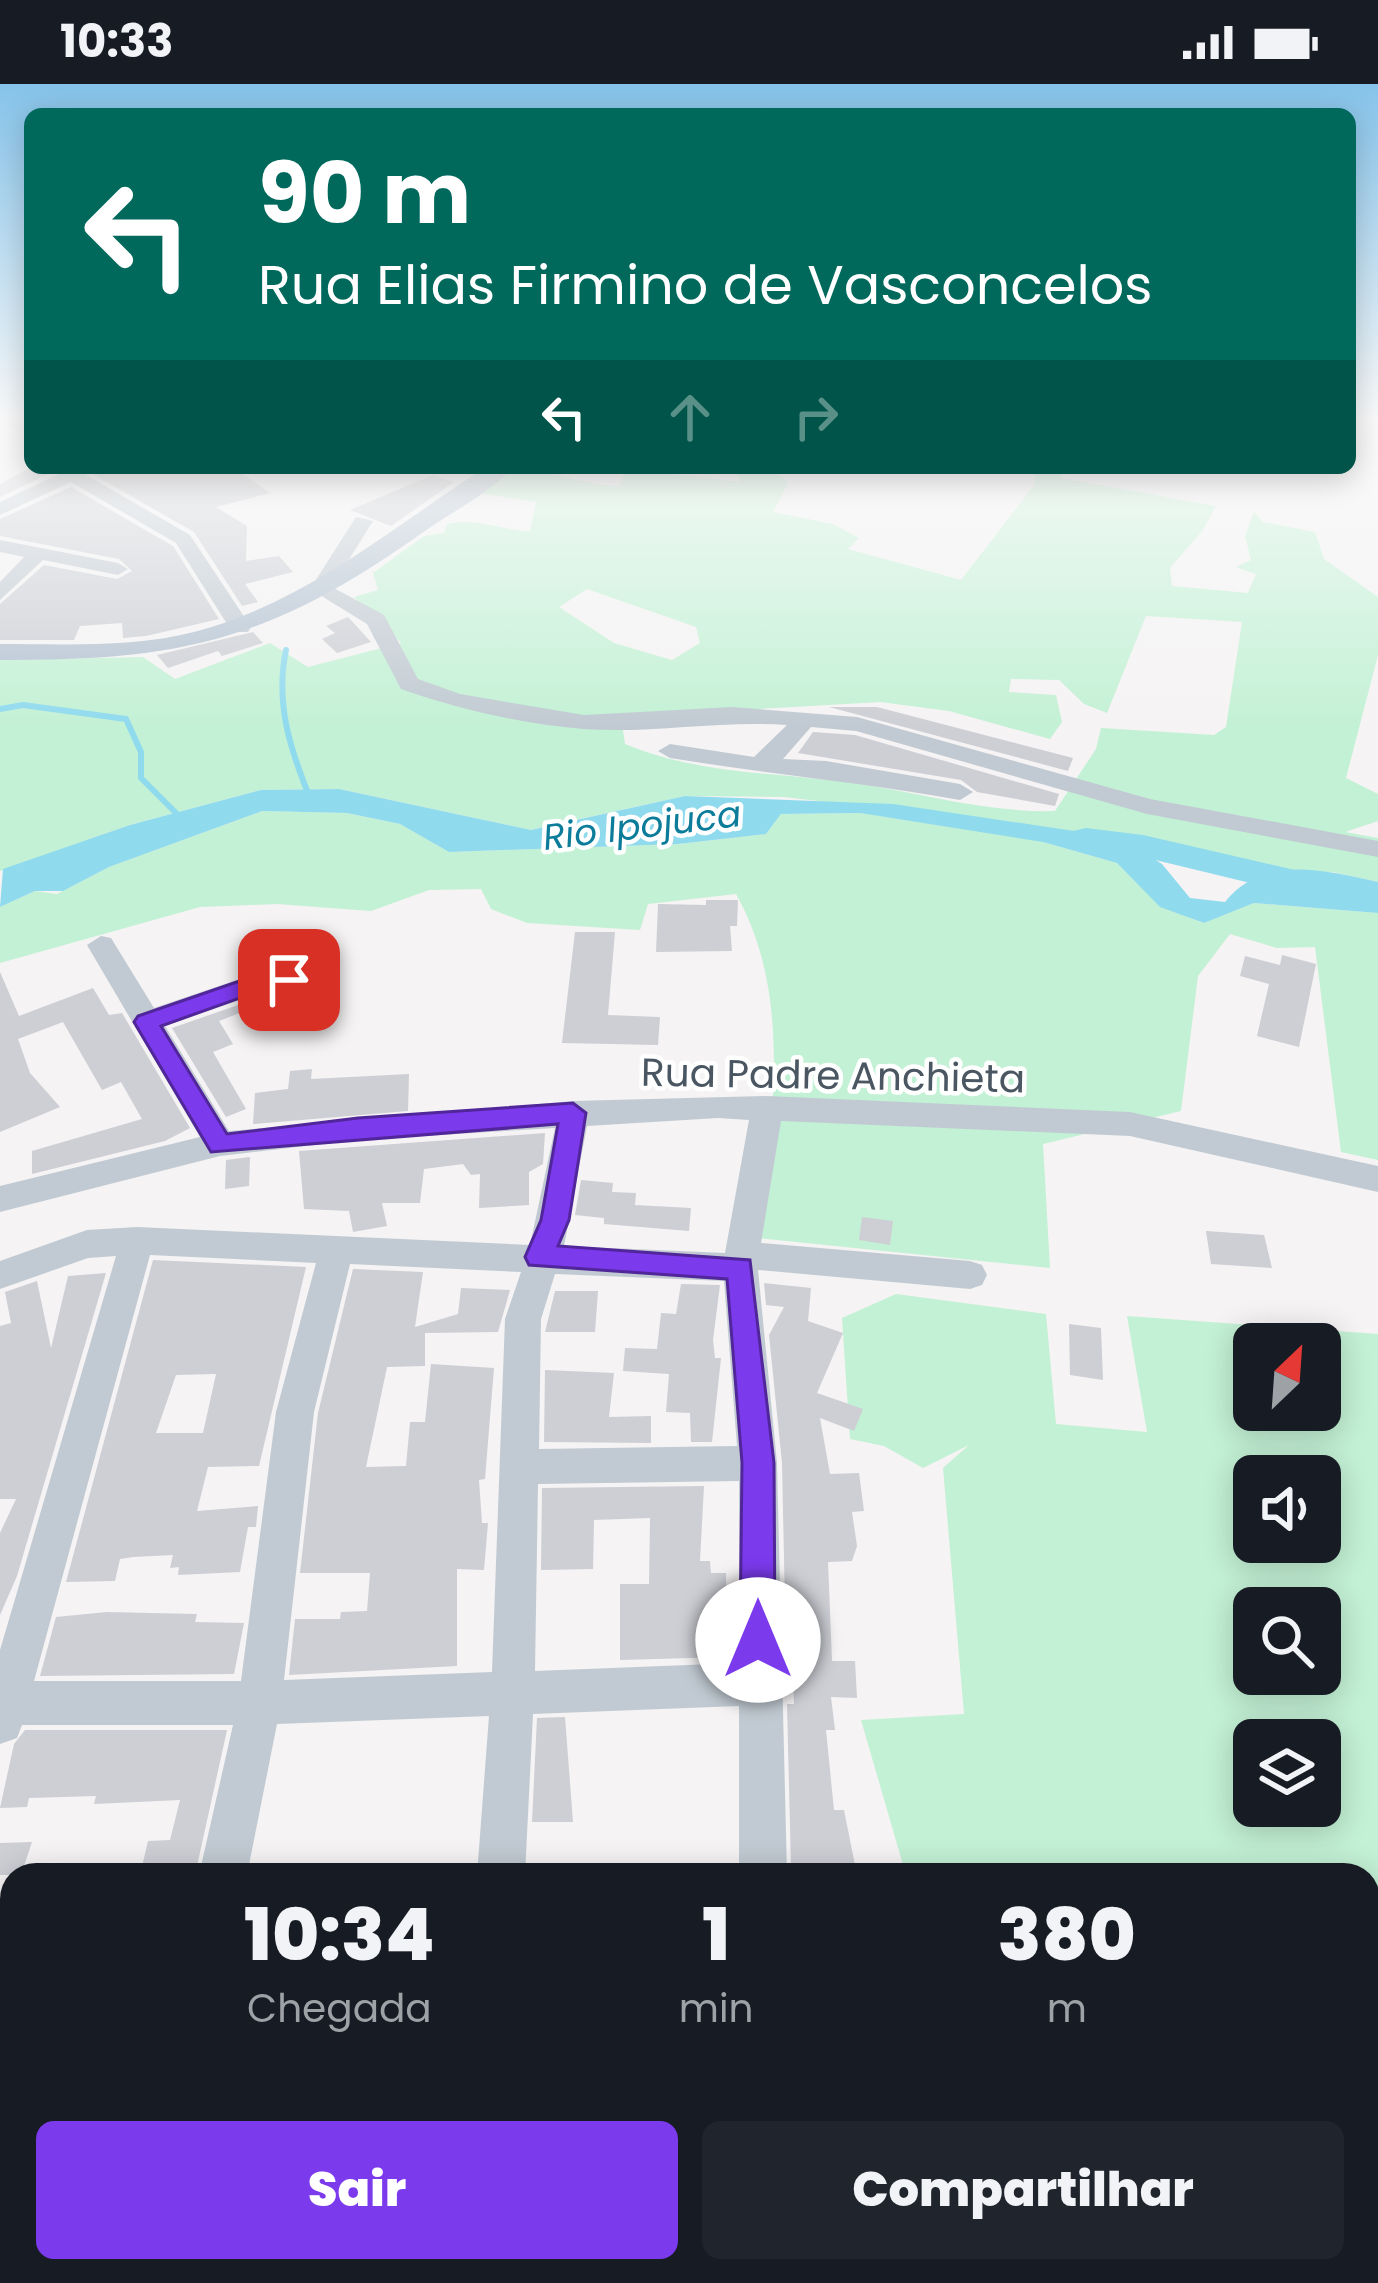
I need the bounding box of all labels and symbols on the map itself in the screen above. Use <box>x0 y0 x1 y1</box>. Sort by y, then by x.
water label: Rio Ipojuca <box>540 788 744 863</box>
pin <box>238 929 340 1031</box>
street label: Rua Padre Anchieta <box>640 1045 1026 1106</box>
north arrow <box>1233 1323 1341 1431</box>
position arrow <box>695 1577 821 1703</box>

